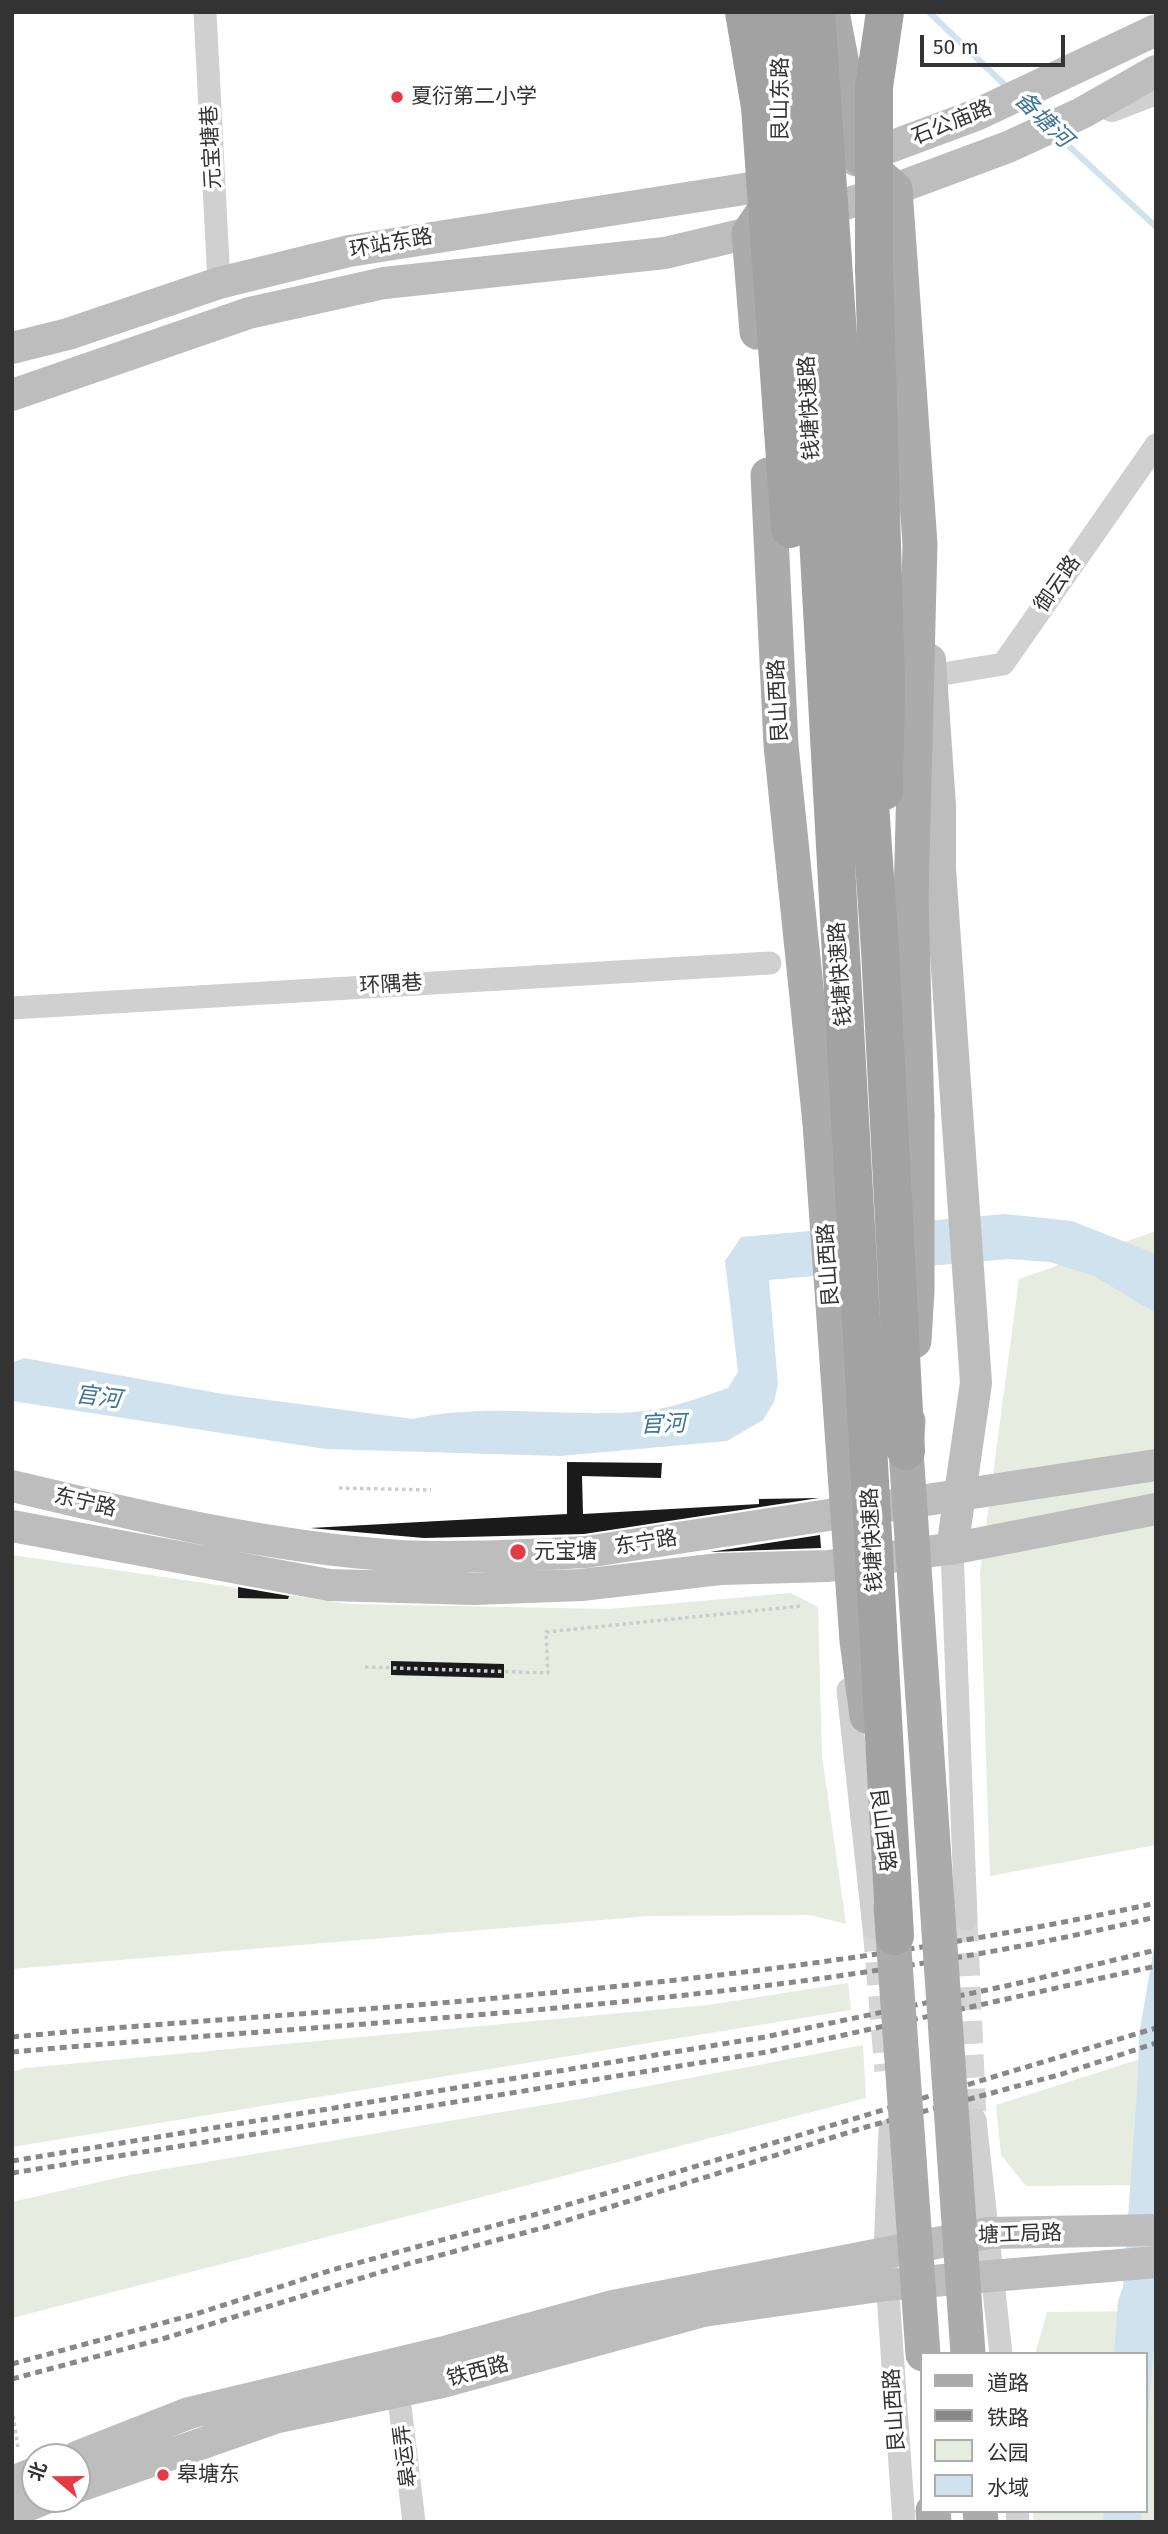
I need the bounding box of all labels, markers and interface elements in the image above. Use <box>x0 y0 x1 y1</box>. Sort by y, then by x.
scale bar <box>923 21 1068 65</box>
text: 50 m <box>933 34 979 60</box>
street label: 艮山东路 <box>768 57 794 141</box>
place label: 夏衍第二小学 <box>411 84 537 110</box>
water label: 备塘河 <box>1009 86 1077 154</box>
marker: 夏衍第二小学 <box>389 89 405 105</box>
street label: 石公庙路 <box>908 96 996 150</box>
street label: 元宝塘巷 <box>197 104 227 190</box>
street label: 环站东路 <box>347 224 435 264</box>
street label: 钱塘快速路 <box>795 355 825 461</box>
street label: 御云路 <box>1030 551 1086 617</box>
street label: 艮山西路 <box>764 658 794 744</box>
street label: 钱塘快速路 <box>825 921 857 1027</box>
street label: 环隅巷 <box>359 971 423 999</box>
street label: 艮山西路 <box>814 1222 844 1308</box>
water label: 官河 <box>73 1381 123 1415</box>
water label: 官河 <box>640 1410 686 1440</box>
street label: 东宁路 <box>51 1484 119 1522</box>
street label: 钱塘快速路 <box>858 1487 888 1593</box>
street label: 东宁路 <box>613 1526 679 1560</box>
place label: 元宝塘 <box>534 1539 597 1565</box>
marker: 元宝塘 <box>508 1542 528 1562</box>
street label: 艮山西路 <box>864 1787 900 1873</box>
street label: 塘工局路 <box>978 2221 1062 2249</box>
street label: 铁西路 <box>444 2352 512 2392</box>
legend <box>920 2352 1147 2513</box>
street label: 艮山西路 <box>880 2367 910 2453</box>
text: 道路 <box>987 2370 1029 2396</box>
text: 铁路 <box>987 2405 1029 2431</box>
street label: 皋运弄 <box>390 2423 422 2489</box>
text: 公园 <box>987 2440 1029 2466</box>
north arrow <box>21 2443 91 2513</box>
text: 北 <box>24 2458 52 2484</box>
place label: 皋塘东 <box>177 2462 240 2488</box>
marker: 皋塘东 <box>155 2467 171 2483</box>
text: 水域 <box>987 2475 1029 2501</box>

